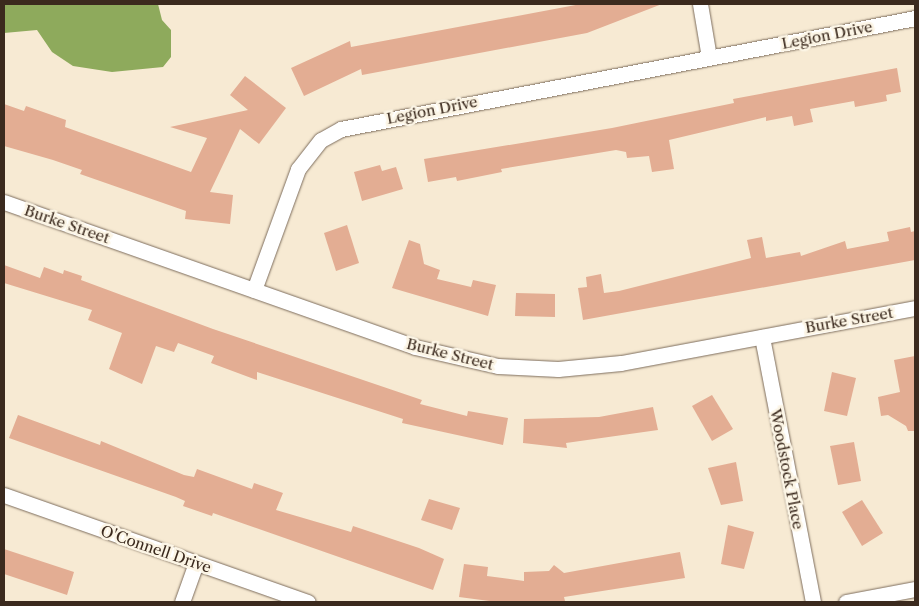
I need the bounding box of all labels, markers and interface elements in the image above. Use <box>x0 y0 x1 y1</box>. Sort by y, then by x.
street label: Legion Drive <box>780 17 874 53</box>
street label: Legion Drive <box>385 92 479 128</box>
street label: Burke Street <box>22 201 112 247</box>
street label: Burke Street <box>804 303 894 337</box>
street label: Burke Street <box>405 334 495 374</box>
street label: Woodstock Place <box>766 407 808 531</box>
street label: O'Connell Drive <box>98 522 214 576</box>

